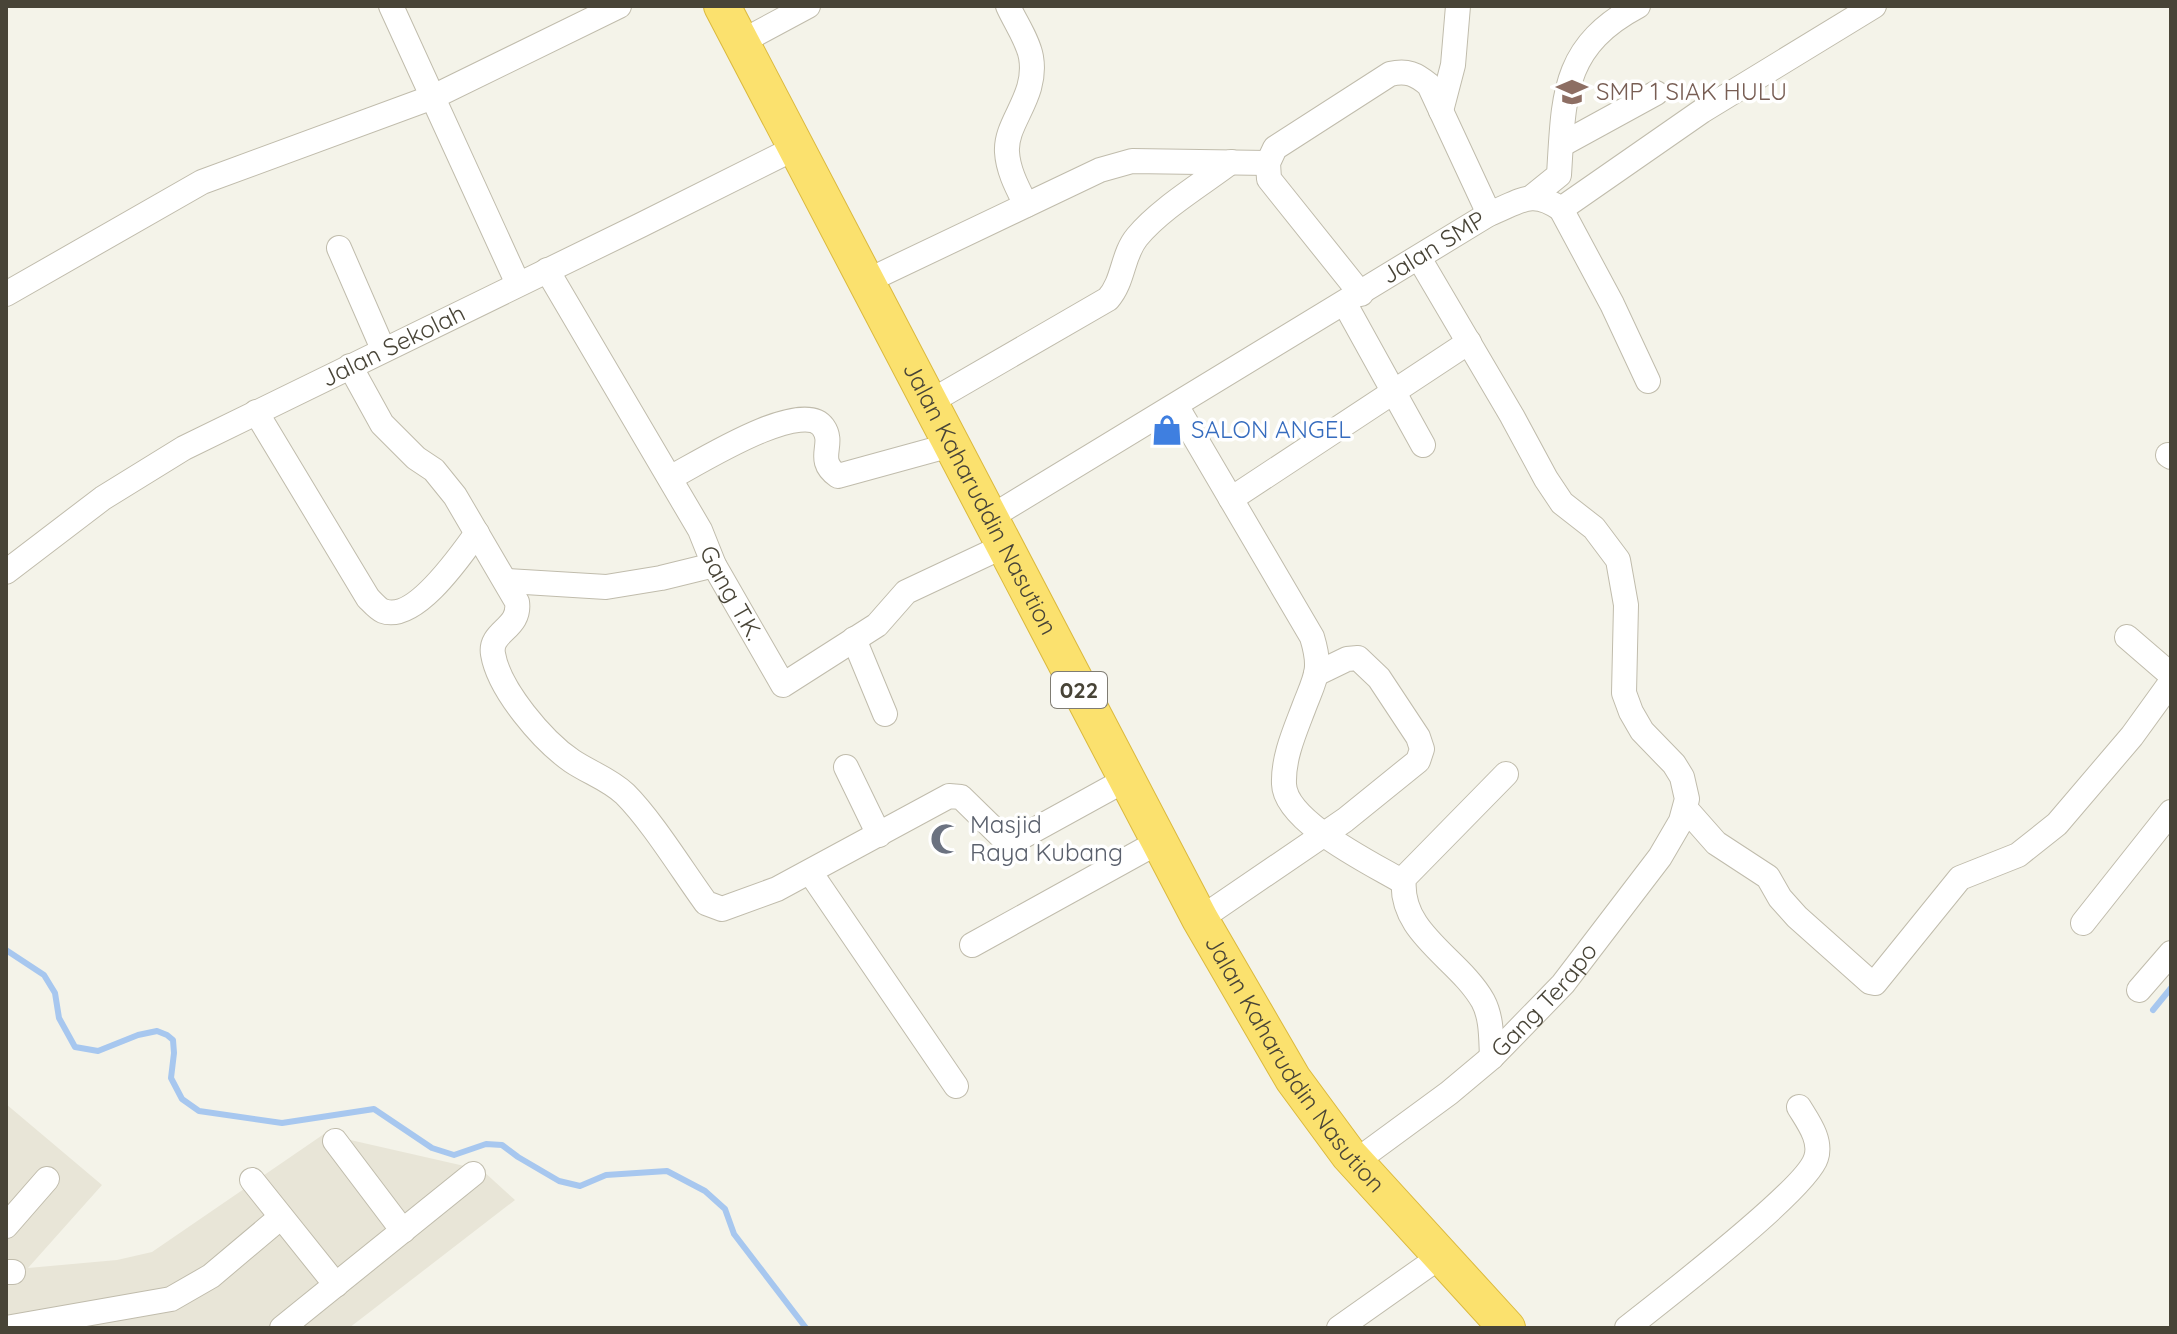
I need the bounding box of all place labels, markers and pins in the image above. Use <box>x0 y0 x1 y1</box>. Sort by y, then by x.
school or university icon: SMP 1 SIAK HULU <box>1555 75 1589 109</box>
place label: SMP 1 SIAK HULU <box>1596 76 1787 106</box>
shop icon: SALON ANGEL <box>1150 413 1184 447</box>
place label: SALON ANGEL <box>1191 414 1351 444</box>
place label: Masjid Raya Kubang <box>970 809 1123 867</box>
mosque icon: Masjid Raya Kubang <box>929 822 963 856</box>

